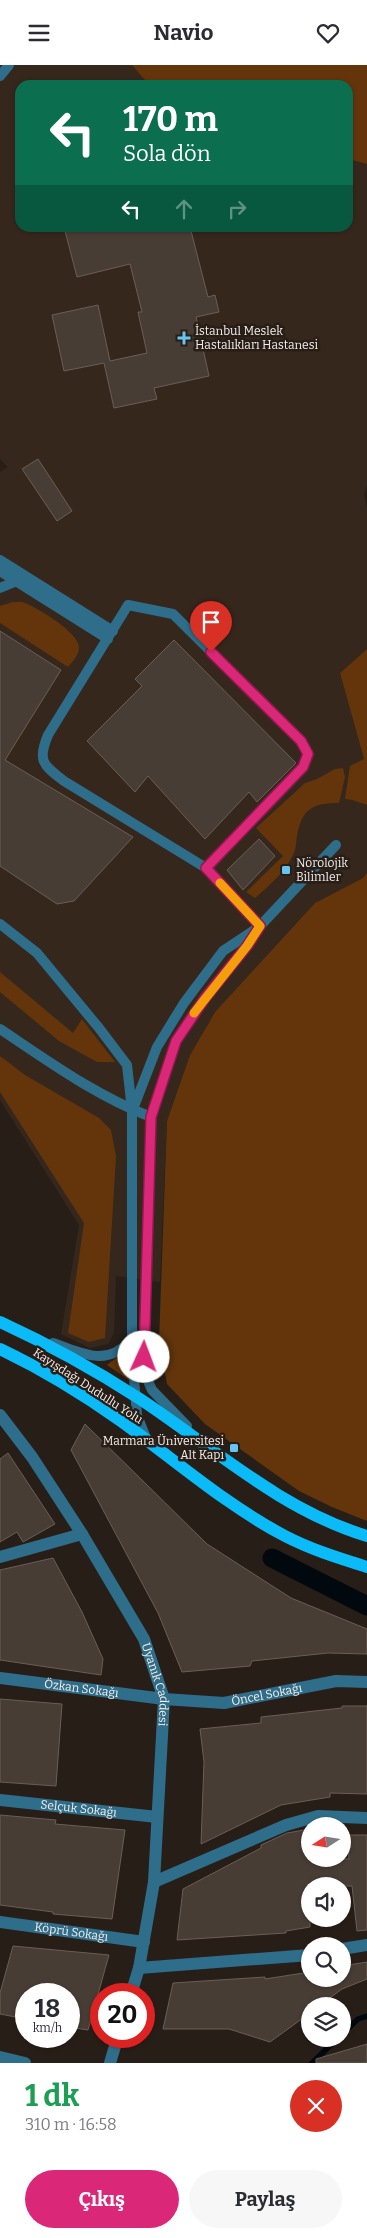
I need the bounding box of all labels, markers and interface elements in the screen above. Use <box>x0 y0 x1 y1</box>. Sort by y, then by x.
icon: menu <box>25 19 53 47</box>
text: Navio <box>153 19 214 46</box>
icon: heart <box>314 19 342 47</box>
text: 170 m <box>123 98 218 140</box>
icon: left <box>40 100 105 165</box>
text: Sola dön <box>123 140 211 167</box>
icon: left <box>117 195 145 223</box>
icon: ahead <box>170 195 198 223</box>
icon: right <box>223 195 251 223</box>
place label: İstanbul Meslek Hastalıkları Hastanesi <box>195 323 318 352</box>
marker: İstanbul Meslek Hastalıkları Hastanesi <box>177 331 191 345</box>
pin <box>190 601 232 652</box>
icon: arrive <box>197 608 225 636</box>
place label: Nörolojik Bilimler <box>296 856 348 884</box>
marker: Nörolojik Bilimler <box>280 864 292 876</box>
position arrow <box>117 1330 169 1382</box>
street label: Kayışdağı Dudullu Yolu <box>31 1345 146 1427</box>
place label: Marmara Üniversitesi Alt Kapı <box>103 1433 224 1462</box>
marker: Marmara Üniversitesi Alt Kapı <box>228 1442 240 1454</box>
street label: Uyanık Caddesi <box>139 1641 171 1727</box>
street label: Özkan Sokağı <box>43 1676 120 1700</box>
street label: Öncel Sokağı <box>230 1681 304 1708</box>
street label: Selçuk Sokağı <box>40 1797 118 1820</box>
north arrow <box>301 1817 351 1867</box>
map controls <box>301 1817 351 2047</box>
button: sound <box>301 1877 351 1927</box>
street label: Köprü Sokağı <box>34 1920 109 1944</box>
button: search <box>301 1937 351 1987</box>
speed limit sign: 20 <box>90 1983 155 2048</box>
text: 18 <box>35 1994 60 2024</box>
button: layers <box>301 1997 351 2047</box>
text: km/h <box>33 2021 62 2035</box>
text: 1 dk <box>25 2078 79 2114</box>
button: close <box>290 2080 342 2132</box>
text: 310 m · 16:58 <box>25 2115 117 2134</box>
button: Çıkış <box>25 2170 179 2228</box>
button: Paylaş <box>189 2170 342 2228</box>

